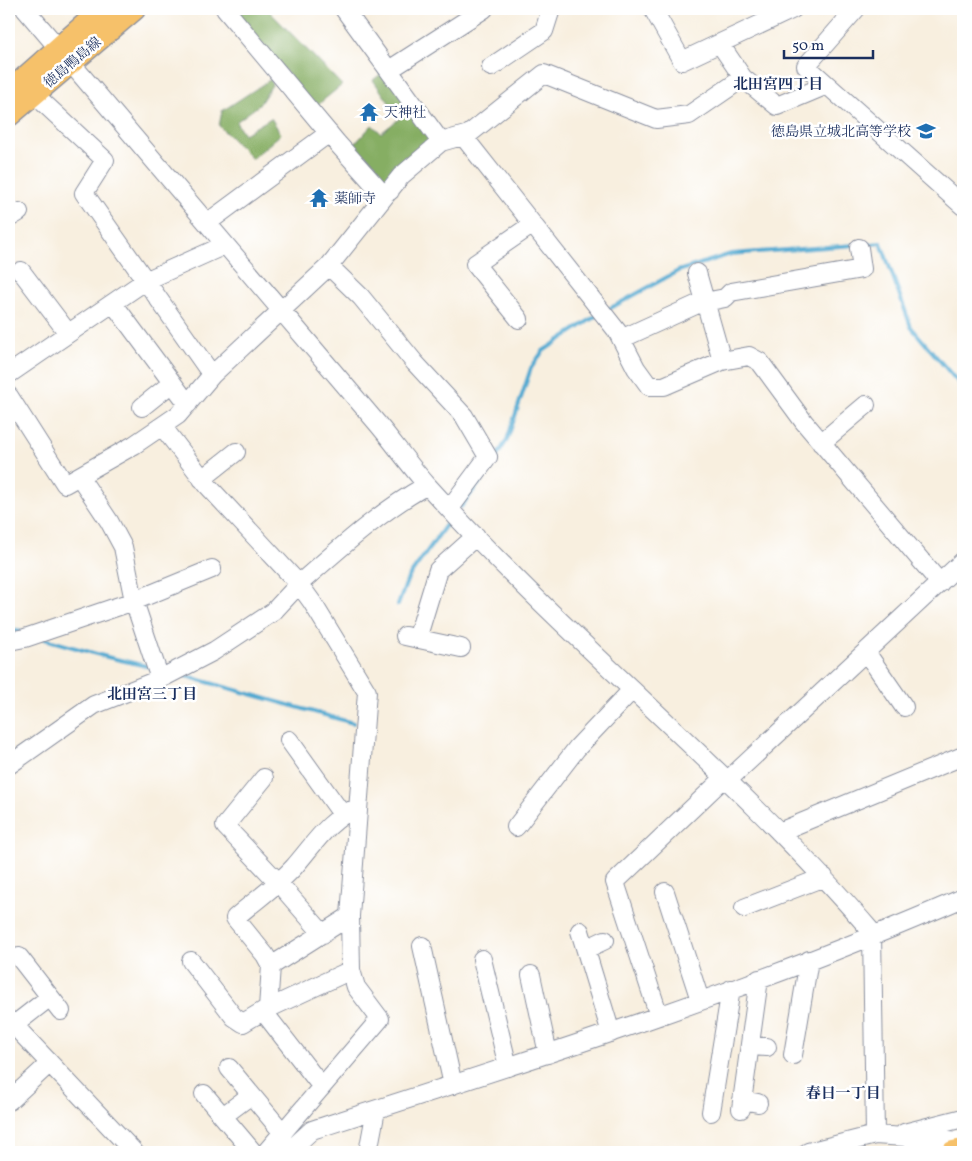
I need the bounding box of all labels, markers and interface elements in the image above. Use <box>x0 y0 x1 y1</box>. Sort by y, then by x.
scale bar <box>784 28 873 60</box>
street label: 徳島鴨島線 <box>40 33 106 93</box>
text: 50 m <box>792 36 824 57</box>
district label: 北田宮四丁目 <box>733 75 823 96</box>
temple icon: 天神社 <box>358 101 380 123</box>
place label: 天神社 <box>384 104 426 123</box>
school or university icon: 徳島県立城北高等学校 <box>915 120 937 142</box>
place label: 徳島県立城北高等学校 <box>771 123 911 142</box>
temple icon: 薬師寺 <box>308 187 330 209</box>
place label: 薬師寺 <box>334 190 376 209</box>
district label: 北田宮三丁目 <box>107 685 197 706</box>
district label: 春日一丁目 <box>805 1084 881 1105</box>

